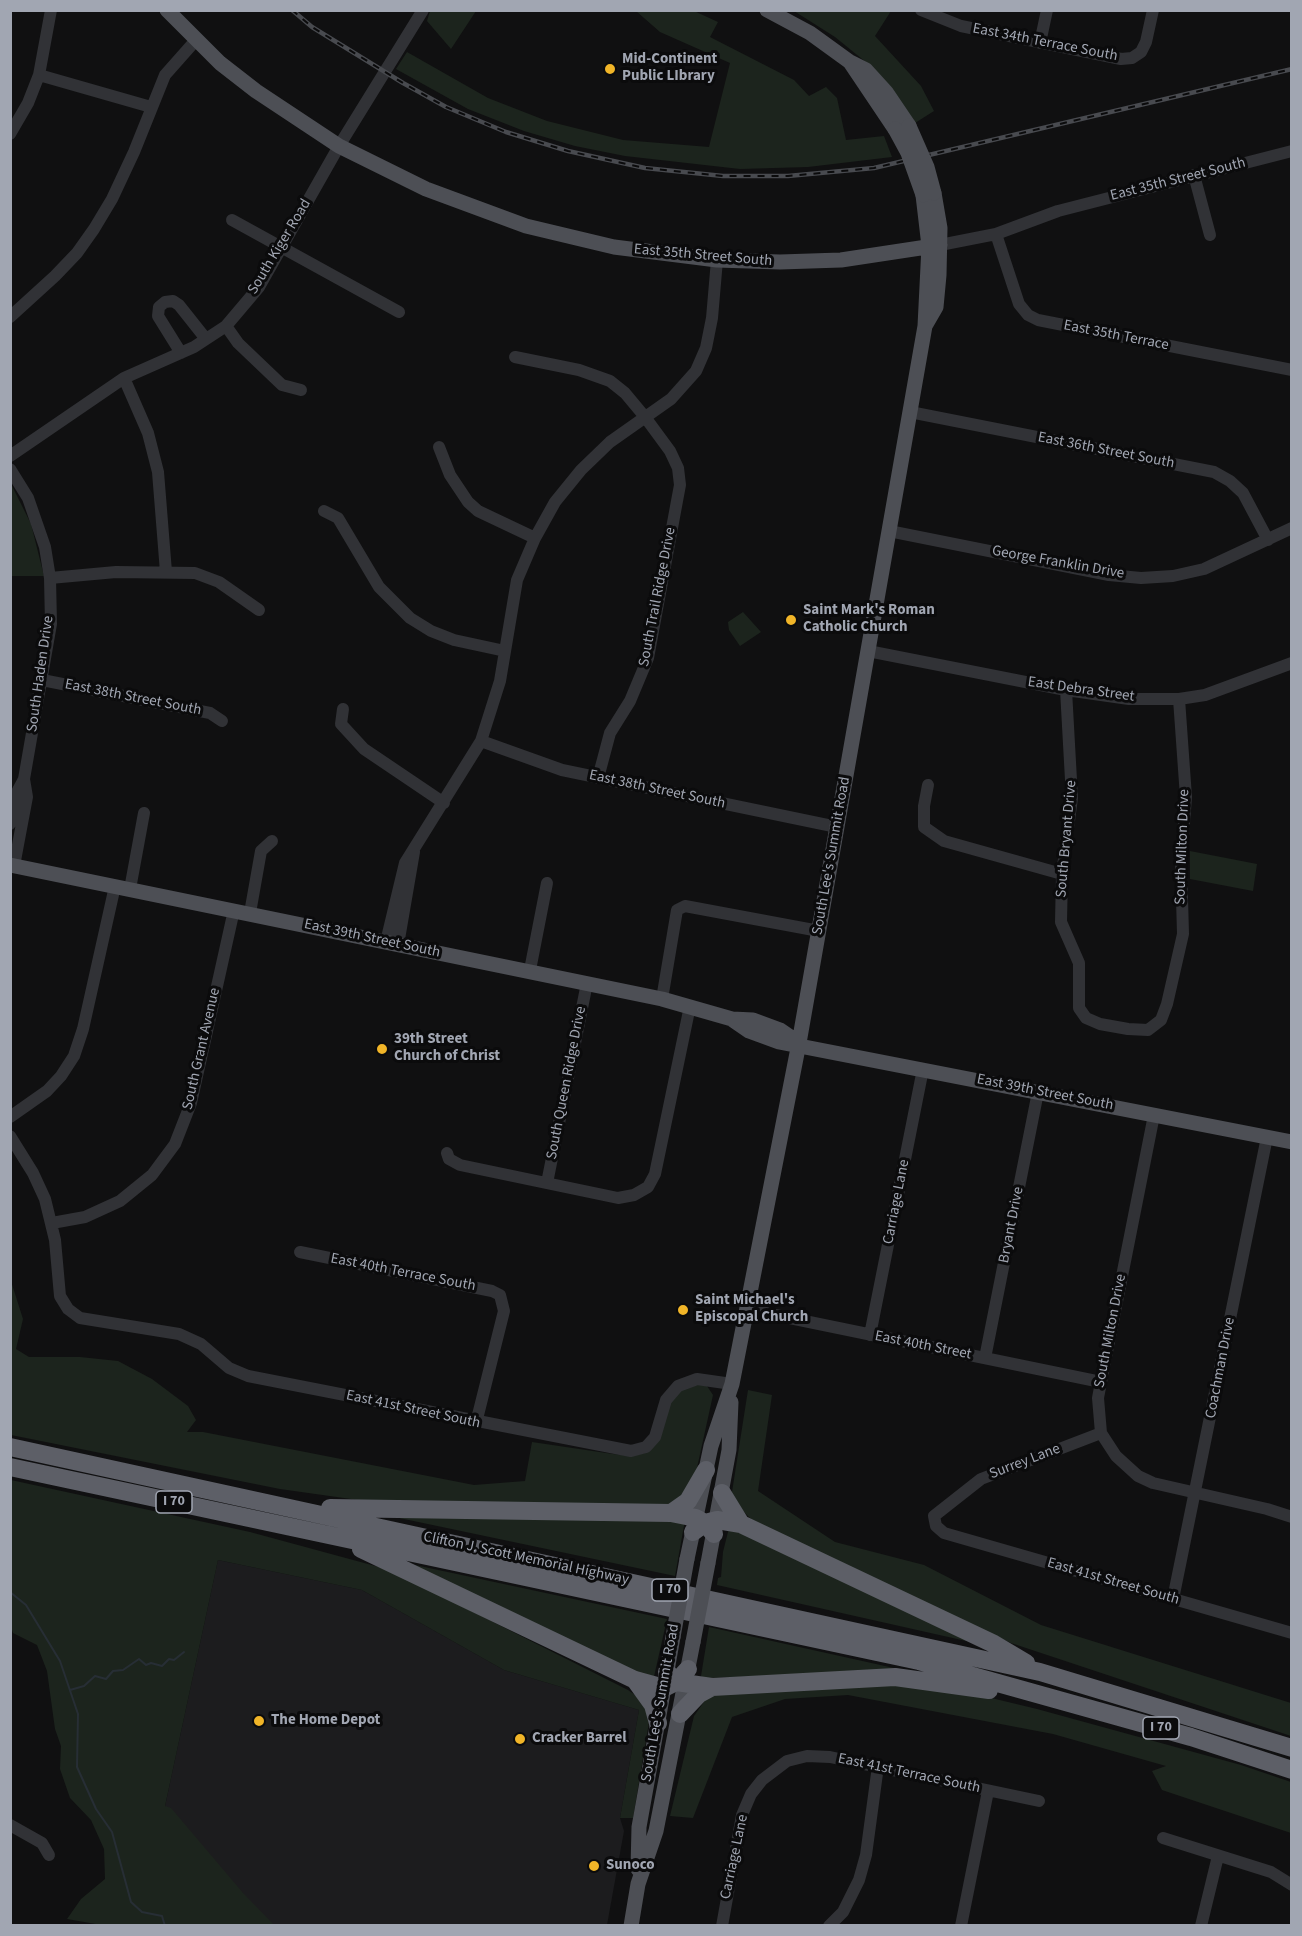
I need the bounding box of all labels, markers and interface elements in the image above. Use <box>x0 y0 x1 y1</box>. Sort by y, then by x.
street label: East 34th Terrace South <box>971 20 1119 66</box>
place label: Mid-Continent Public LIbrary <box>622 51 717 86</box>
marker: Mid-Continent Public LIbrary <box>603 62 617 76</box>
street label: East 35th Street South <box>1108 154 1248 206</box>
street label: South Kiger Road <box>244 196 316 298</box>
street label: East 35th Street South <box>633 241 773 271</box>
street label: East 35th Terrace <box>1062 317 1170 355</box>
street label: East 36th Street South <box>1036 429 1176 473</box>
street label: South Trail Ridge Drive <box>636 526 680 668</box>
street label: George Franklin Drive <box>990 542 1126 584</box>
place label: Saint Mark's Roman Catholic Church <box>803 602 935 637</box>
marker: Saint Mark's Roman Catholic Church <box>784 613 798 627</box>
street label: South Haden Drive <box>24 615 58 733</box>
street label: East Debra Street <box>1027 674 1135 706</box>
street label: East 38th Street South <box>63 676 203 720</box>
street label: East 38th Street South <box>587 767 727 813</box>
street label: South Lee's Summit Road <box>809 776 855 936</box>
street label: South Bryant Drive <box>1053 779 1081 899</box>
street label: South Milton Drive <box>1172 789 1194 905</box>
street label: East 39th Street South <box>302 916 442 962</box>
street label: South Grant Avenue <box>179 986 225 1112</box>
street label: South Queen Ridge Drive <box>543 1005 591 1161</box>
place label: 39th Street Church of Christ <box>394 1031 500 1066</box>
marker: 39th Street Church of Christ <box>375 1042 389 1056</box>
street label: East 39th Street South <box>975 1071 1115 1115</box>
street label: Carriage Lane <box>880 1158 914 1246</box>
street label: Bryant Drive <box>996 1185 1028 1265</box>
street label: East 40th Terrace South <box>329 1250 477 1296</box>
street label: South Milton Drive <box>1091 1273 1131 1389</box>
place label: Saint Michael's Episcopal Church <box>695 1292 808 1327</box>
marker: Saint Michael's Episcopal Church <box>676 1303 690 1317</box>
street label: Coachman Drive <box>1202 1316 1240 1420</box>
street label: East 40th Street <box>873 1328 973 1364</box>
street label: East 41st Street South <box>344 1387 482 1433</box>
street label: Surrey Lane <box>987 1440 1063 1484</box>
road number: I 70 <box>156 1491 192 1513</box>
street label: Clifton J. Scott Memorial Highway <box>422 1528 630 1590</box>
street label: East 41st Street South <box>1045 1555 1181 1609</box>
road number: I 70 <box>652 1579 688 1601</box>
street label: South Lee's Summit Road <box>638 1623 684 1783</box>
place label: The Home Depot <box>271 1712 380 1730</box>
marker: The Home Depot <box>252 1714 266 1728</box>
road number: I 70 <box>1143 1717 1179 1739</box>
place label: Cracker Barrel <box>532 1730 627 1748</box>
marker: Cracker Barrel <box>513 1732 527 1746</box>
street label: East 41st Terrace South <box>836 1750 982 1798</box>
street label: Carriage Lane <box>717 1813 753 1901</box>
place label: Sunoco <box>606 1857 655 1875</box>
marker: Sunoco <box>587 1859 601 1873</box>

